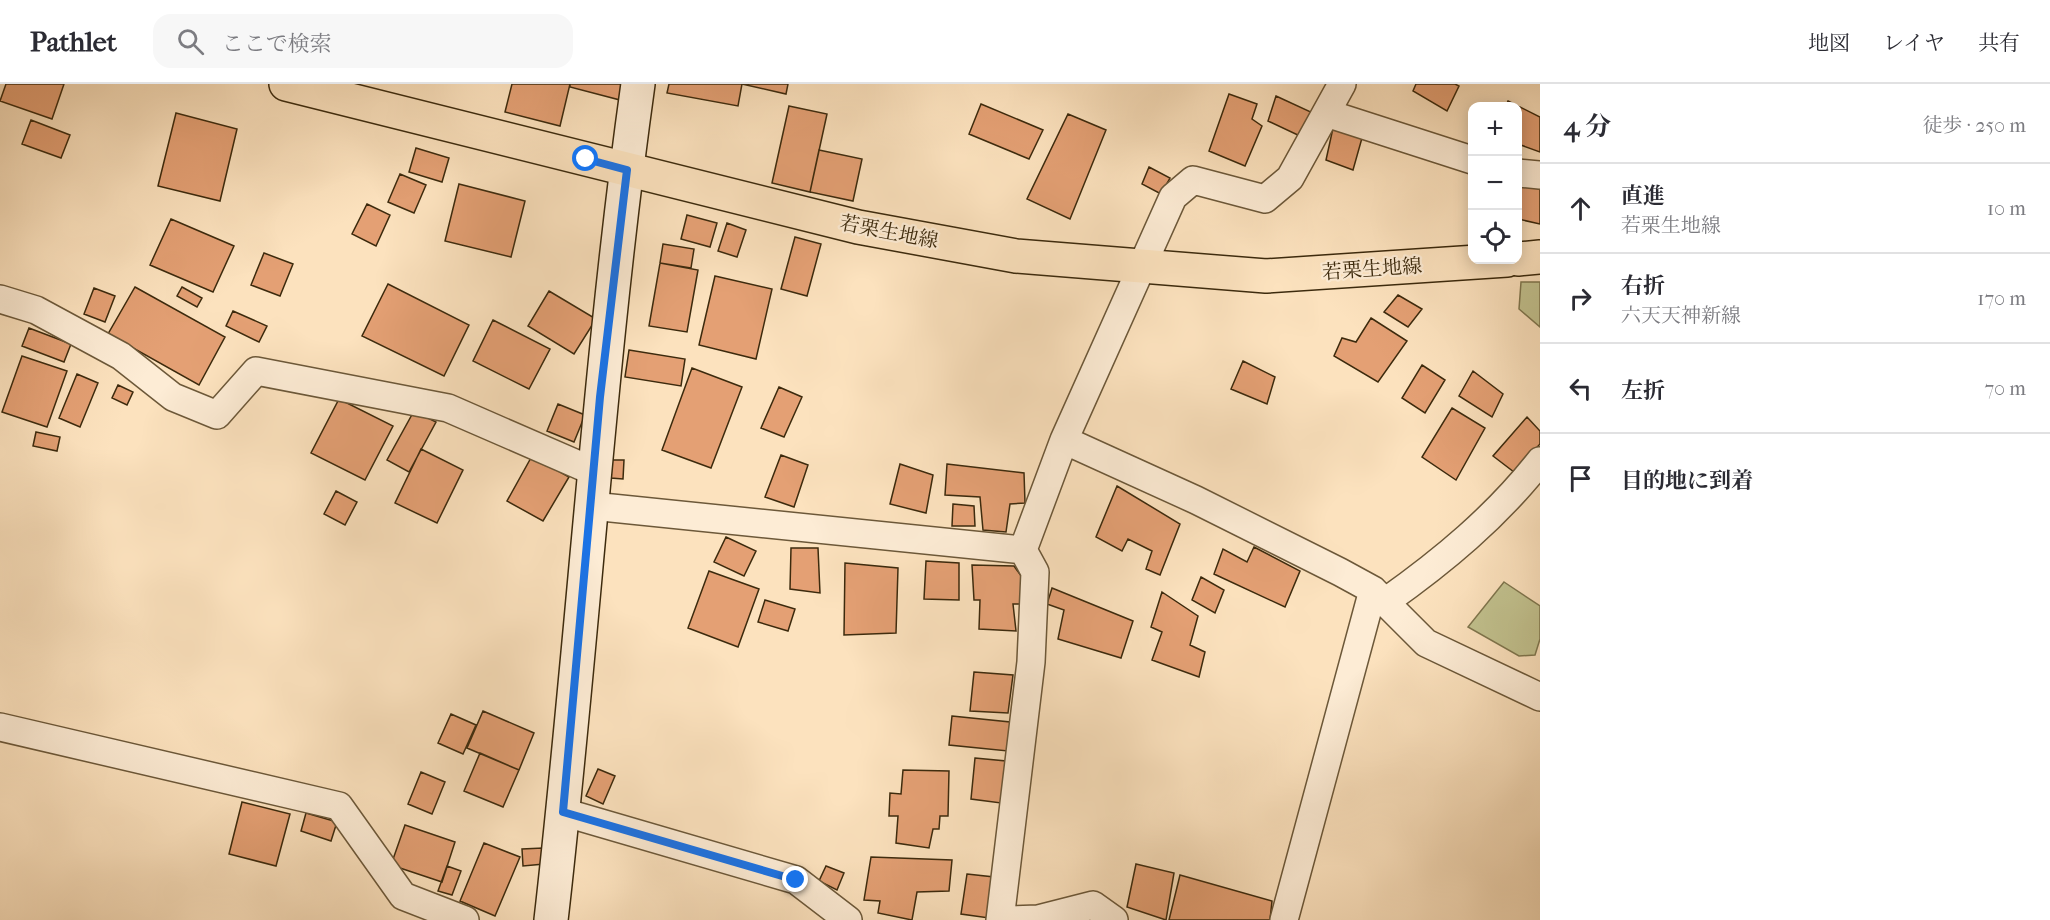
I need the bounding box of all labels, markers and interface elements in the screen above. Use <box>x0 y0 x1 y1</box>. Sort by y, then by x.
search box <box>153 14 573 68</box>
text: Pathlet <box>30 25 117 58</box>
icon: search <box>174 25 207 58</box>
text: ここで検索 <box>222 31 332 57</box>
text: 地図 <box>1808 31 1850 55</box>
text: レイヤ <box>1883 31 1945 55</box>
text: 共有 <box>1978 31 2020 55</box>
map controls <box>1468 102 1522 264</box>
button: + <box>1468 102 1522 156</box>
text: 4 分 <box>1564 111 1611 142</box>
text: 徒歩 · 250 m <box>1923 114 2026 137</box>
route start <box>572 145 598 171</box>
button: − <box>1468 156 1522 210</box>
text: 直進 <box>1621 183 1665 209</box>
icon: ahead <box>1564 192 1597 225</box>
text: 10 m <box>1987 197 2026 220</box>
button: locate <box>1468 210 1522 264</box>
street label: 若栗生地線 <box>838 211 940 253</box>
text: 若栗生地線 <box>1621 214 1721 237</box>
street label: 若栗生地線 <box>1321 254 1423 284</box>
text: 右折 <box>1621 273 1665 299</box>
icon: right <box>1564 282 1597 315</box>
text: 170 m <box>1977 287 2026 310</box>
text: 六天天神新線 <box>1621 304 1741 327</box>
icon: left <box>1564 372 1597 405</box>
text: 70 m <box>1984 377 2026 400</box>
text: 左折 <box>1621 378 1665 404</box>
icon: arrive <box>1564 462 1597 495</box>
text: 目的地に到着 <box>1621 468 1753 494</box>
route end <box>782 866 808 892</box>

